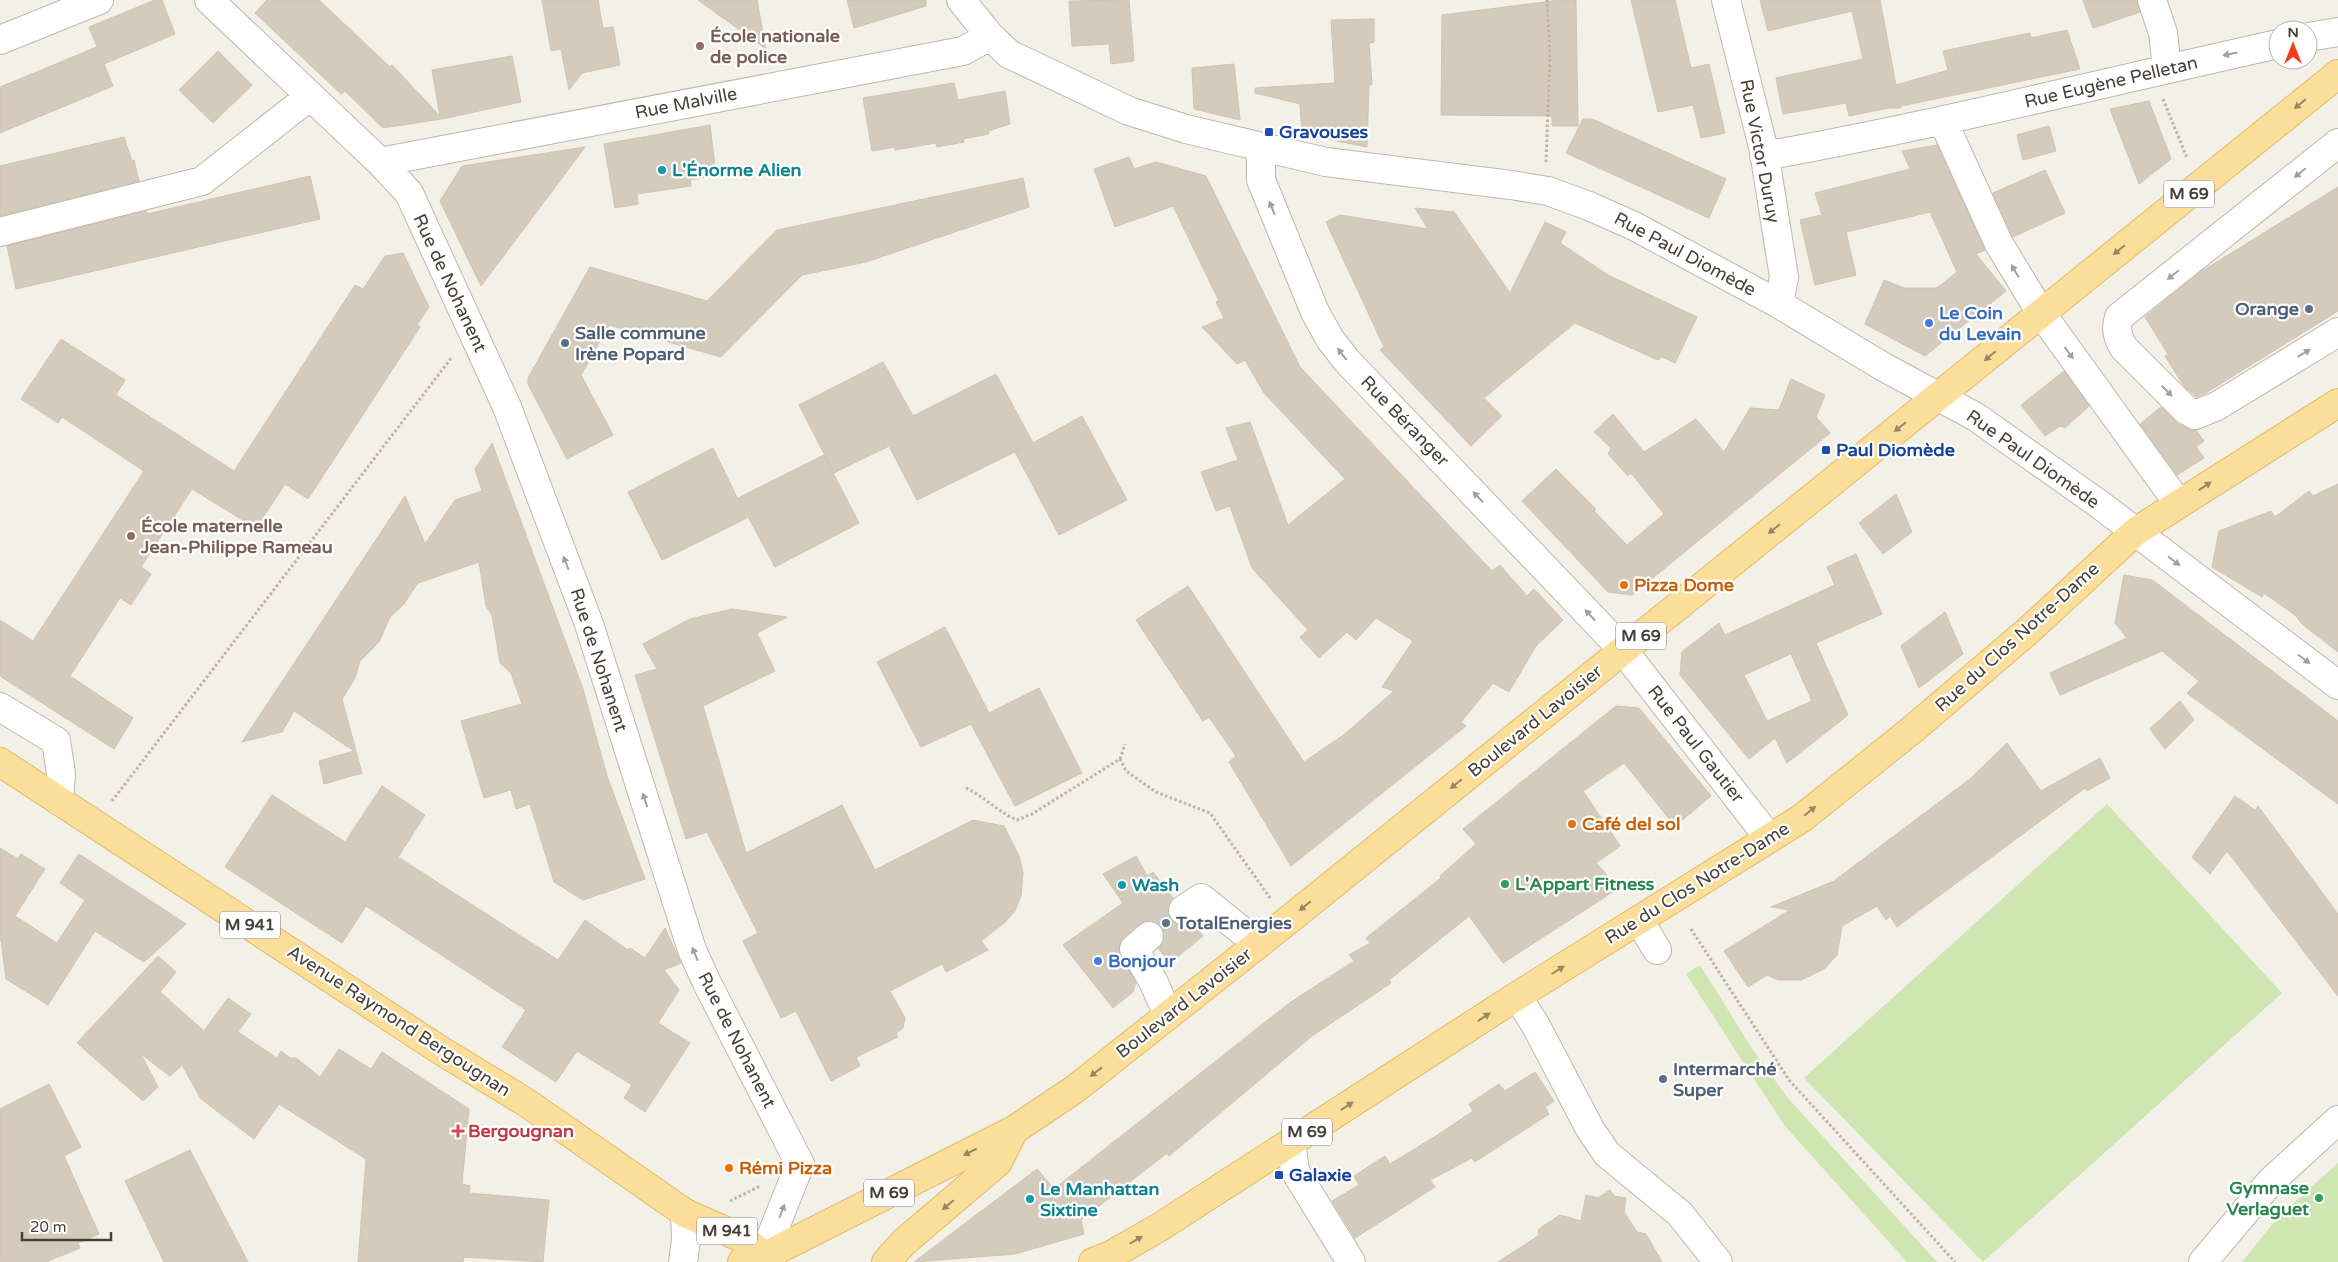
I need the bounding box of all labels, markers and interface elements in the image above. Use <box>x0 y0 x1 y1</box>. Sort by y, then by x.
north arrow <box>2268 20 2318 70</box>
text: N <box>2287 24 2299 41</box>
place label: École nationale de police <box>710 25 840 68</box>
marker: École nationale de police <box>694 40 706 52</box>
street label: Rue Eugène Pelletan <box>2022 51 2200 113</box>
one-way arrow <box>2222 51 2238 59</box>
street label: Rue Victor Duruy <box>1735 77 1785 225</box>
street label: Rue Malville <box>633 82 739 124</box>
one-way arrow <box>2294 99 2307 110</box>
place label: Gravouses <box>1279 121 1369 143</box>
marker: Gravouses <box>1263 126 1275 138</box>
place label: L'Énorme Alien <box>672 159 801 181</box>
marker: L'Énorme Alien <box>656 164 668 176</box>
one-way arrow <box>2294 168 2307 179</box>
road number: M 69 <box>2164 180 2214 208</box>
one-way arrow <box>1268 201 1276 215</box>
street label: Rue Paul Diomède <box>1610 207 1760 301</box>
street label: Rue de Nohanent <box>408 210 492 356</box>
one-way arrow <box>2113 245 2126 256</box>
one-way arrow <box>2011 265 2020 278</box>
one-way arrow <box>2167 269 2180 280</box>
place label: Orange <box>2235 298 2299 320</box>
place label: Le Coin du Levain <box>1939 302 2021 345</box>
marker: Orange <box>2303 303 2315 315</box>
marker: Le Coin du Levain <box>1923 317 1935 329</box>
place label: Salle commune Irène Popard <box>575 322 706 365</box>
marker: Salle commune Irène Popard <box>559 337 571 349</box>
one-way arrow <box>2064 346 2074 359</box>
one-way arrow <box>1336 348 1347 361</box>
one-way arrow <box>2297 348 2310 357</box>
one-way arrow <box>1984 350 1997 361</box>
street label: Rue Béranger <box>1356 371 1454 471</box>
one-way arrow <box>2161 385 2173 397</box>
street label: Rue Paul Diomède <box>1962 405 2104 513</box>
one-way arrow <box>1894 422 1907 433</box>
place label: Paul Diomède <box>1836 439 1955 461</box>
marker: Paul Diomède <box>1820 444 1832 456</box>
one-way arrow <box>2198 481 2212 491</box>
one-way arrow <box>1472 491 1484 503</box>
place label: École maternelle Jean-Philippe Rameau <box>140 515 333 558</box>
one-way arrow <box>1767 524 1780 535</box>
marker: École maternelle Jean-Philippe Rameau <box>125 530 137 542</box>
one-way arrow <box>562 555 569 570</box>
one-way arrow <box>2167 556 2181 566</box>
street label: Rue du Clos Notre-Dame <box>1930 558 2104 716</box>
place label: Pizza Dome <box>1634 574 1734 596</box>
marker: Pizza Dome <box>1618 579 1630 591</box>
street label: Rue de Nohanent <box>565 585 633 735</box>
one-way arrow <box>1584 609 1596 621</box>
road number: M 69 <box>1616 622 1666 650</box>
one-way arrow <box>2297 654 2311 664</box>
street label: Boulevard Lavoisier <box>1463 660 1607 782</box>
street label: Rue Paul Gautier <box>1643 681 1749 807</box>
one-way arrow <box>1450 779 1463 790</box>
one-way arrow <box>641 792 648 807</box>
one-way arrow <box>1803 806 1816 817</box>
place label: Café del sol <box>1582 813 1680 835</box>
street label: Rue du Clos Notre-Dame <box>1601 817 1793 949</box>
marker: Café del sol <box>1566 818 1578 830</box>
place label: L'Appart Fitness <box>1515 873 1655 895</box>
place label: Wash <box>1132 874 1179 896</box>
marker: L'Appart Fitness <box>1499 878 1511 890</box>
marker: Wash <box>1116 879 1128 891</box>
one-way arrow <box>1299 900 1312 911</box>
road number: M 941 <box>220 912 280 938</box>
place label: TotalEnergies <box>1175 912 1292 934</box>
marker: TotalEnergies <box>1160 917 1172 929</box>
street label: Avenue Raymond Bergougnan <box>283 940 515 1102</box>
street label: Boulevard Lavoisier <box>1112 943 1256 1063</box>
one-way arrow <box>690 947 698 961</box>
place label: Bonjour <box>1108 950 1177 972</box>
marker: Bonjour <box>1092 955 1104 967</box>
one-way arrow <box>1552 966 1565 975</box>
street label: Rue de Nohanent <box>693 968 781 1112</box>
one-way arrow <box>1477 1013 1490 1022</box>
place label: Intermarché Super <box>1673 1058 1777 1101</box>
one-way arrow <box>1090 1067 1103 1078</box>
marker: Intermarché Super <box>1657 1073 1669 1085</box>
one-way arrow <box>1341 1101 1354 1111</box>
road number: M 69 <box>1282 1118 1332 1146</box>
place label: Bergougnan <box>468 1120 574 1142</box>
marker: Bergougnan <box>452 1125 464 1137</box>
one-way arrow <box>963 1148 977 1156</box>
place label: Rémi Pizza <box>739 1157 832 1179</box>
marker: Rémi Pizza <box>723 1162 735 1174</box>
place label: Galaxie <box>1289 1164 1352 1186</box>
marker: Galaxie <box>1273 1169 1285 1181</box>
place label: Gymnase Verlaguet <box>2226 1177 2309 1220</box>
place label: Le Manhattan Sixtine <box>1040 1178 1159 1221</box>
road number: M 69 <box>864 1180 914 1206</box>
marker: Gymnase Verlaguet <box>2313 1192 2325 1204</box>
marker: Le Manhattan Sixtine <box>1024 1193 1036 1205</box>
one-way arrow <box>942 1199 955 1210</box>
one-way arrow <box>779 1204 787 1218</box>
scale bar <box>22 1210 111 1242</box>
text: 20 m <box>30 1218 67 1236</box>
road number: M 941 <box>697 1218 757 1244</box>
one-way arrow <box>1130 1236 1143 1245</box>

